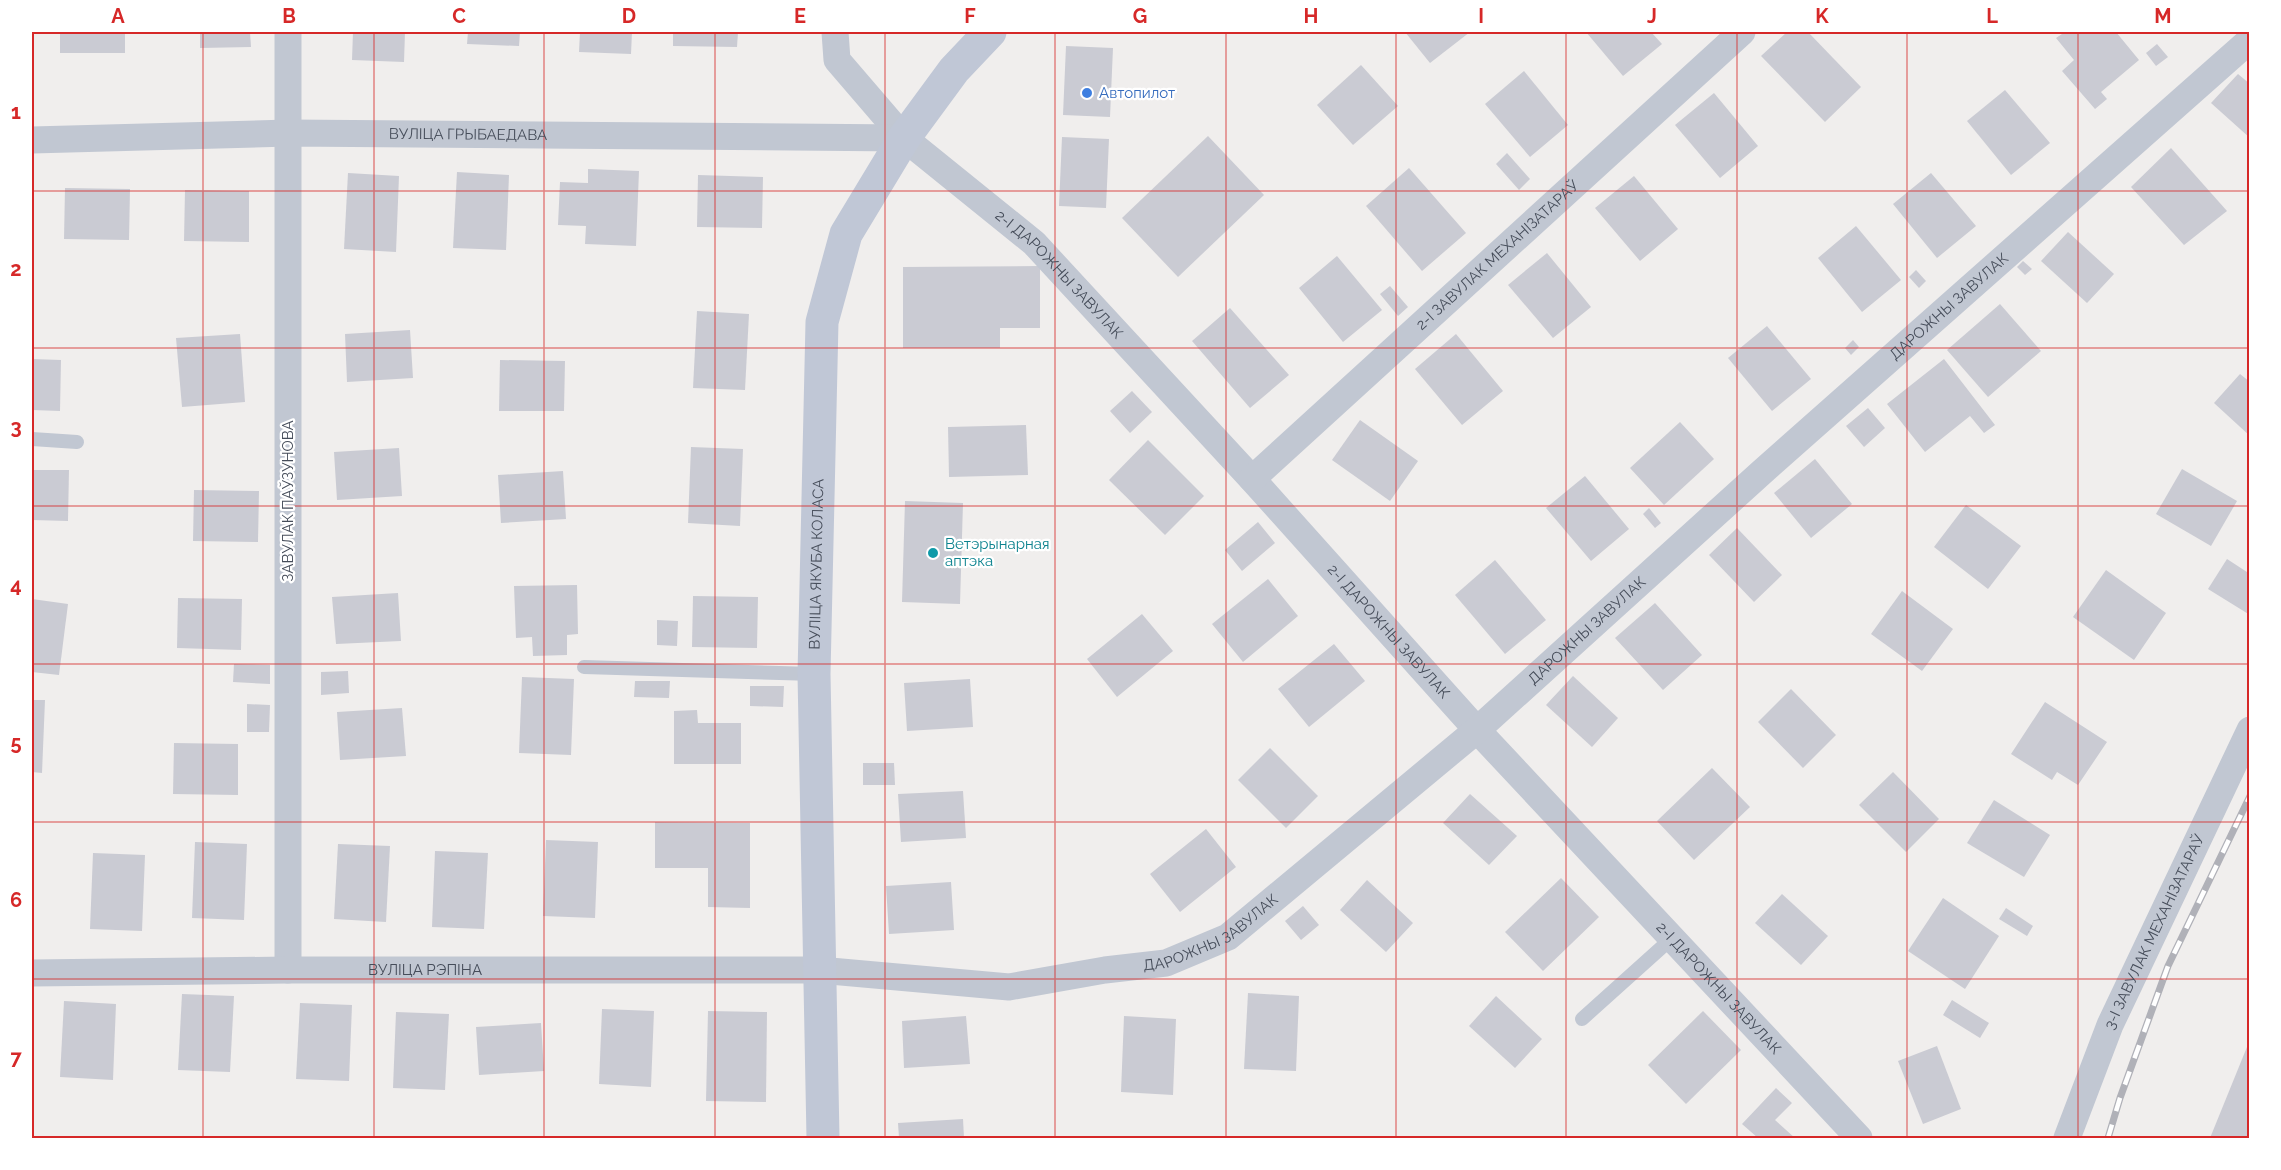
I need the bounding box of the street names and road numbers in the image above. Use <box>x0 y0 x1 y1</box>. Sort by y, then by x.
street label: ВУЛІЦА ГРЫБАЕДАВА <box>389 125 547 144</box>
street label: 2-І ЗАВУЛАК МЕХАНІЗАТАРАЎ <box>1412 176 1583 334</box>
street label: 2-І ДАРОЖНЫ ЗАВУЛАК <box>992 206 1127 343</box>
street label: ДАРОЖНЫ ЗАВУЛАК <box>1886 249 2012 364</box>
street label: ЗАВУЛАК ПАЎЗУНОВА <box>279 420 297 582</box>
street label: ВУЛІЦА ЯКУБА КОЛАСА <box>806 478 827 650</box>
street label: 2-І ДАРОЖНЫ ЗАВУЛАК <box>1324 561 1454 703</box>
street label: ДАРОЖНЫ ЗАВУЛАК <box>1524 572 1650 688</box>
street label: 3-І ЗАВУЛАК МЕХАНІЗАТАРАЎ <box>2100 831 2208 1032</box>
street label: ДАРОЖНЫ ЗАВУЛАК <box>1142 890 1282 975</box>
street label: 2-І ДАРОЖНЫ ЗАВУЛАК <box>1653 918 1785 1058</box>
street label: ВУЛІЦА РЭПІНА <box>368 961 482 979</box>

